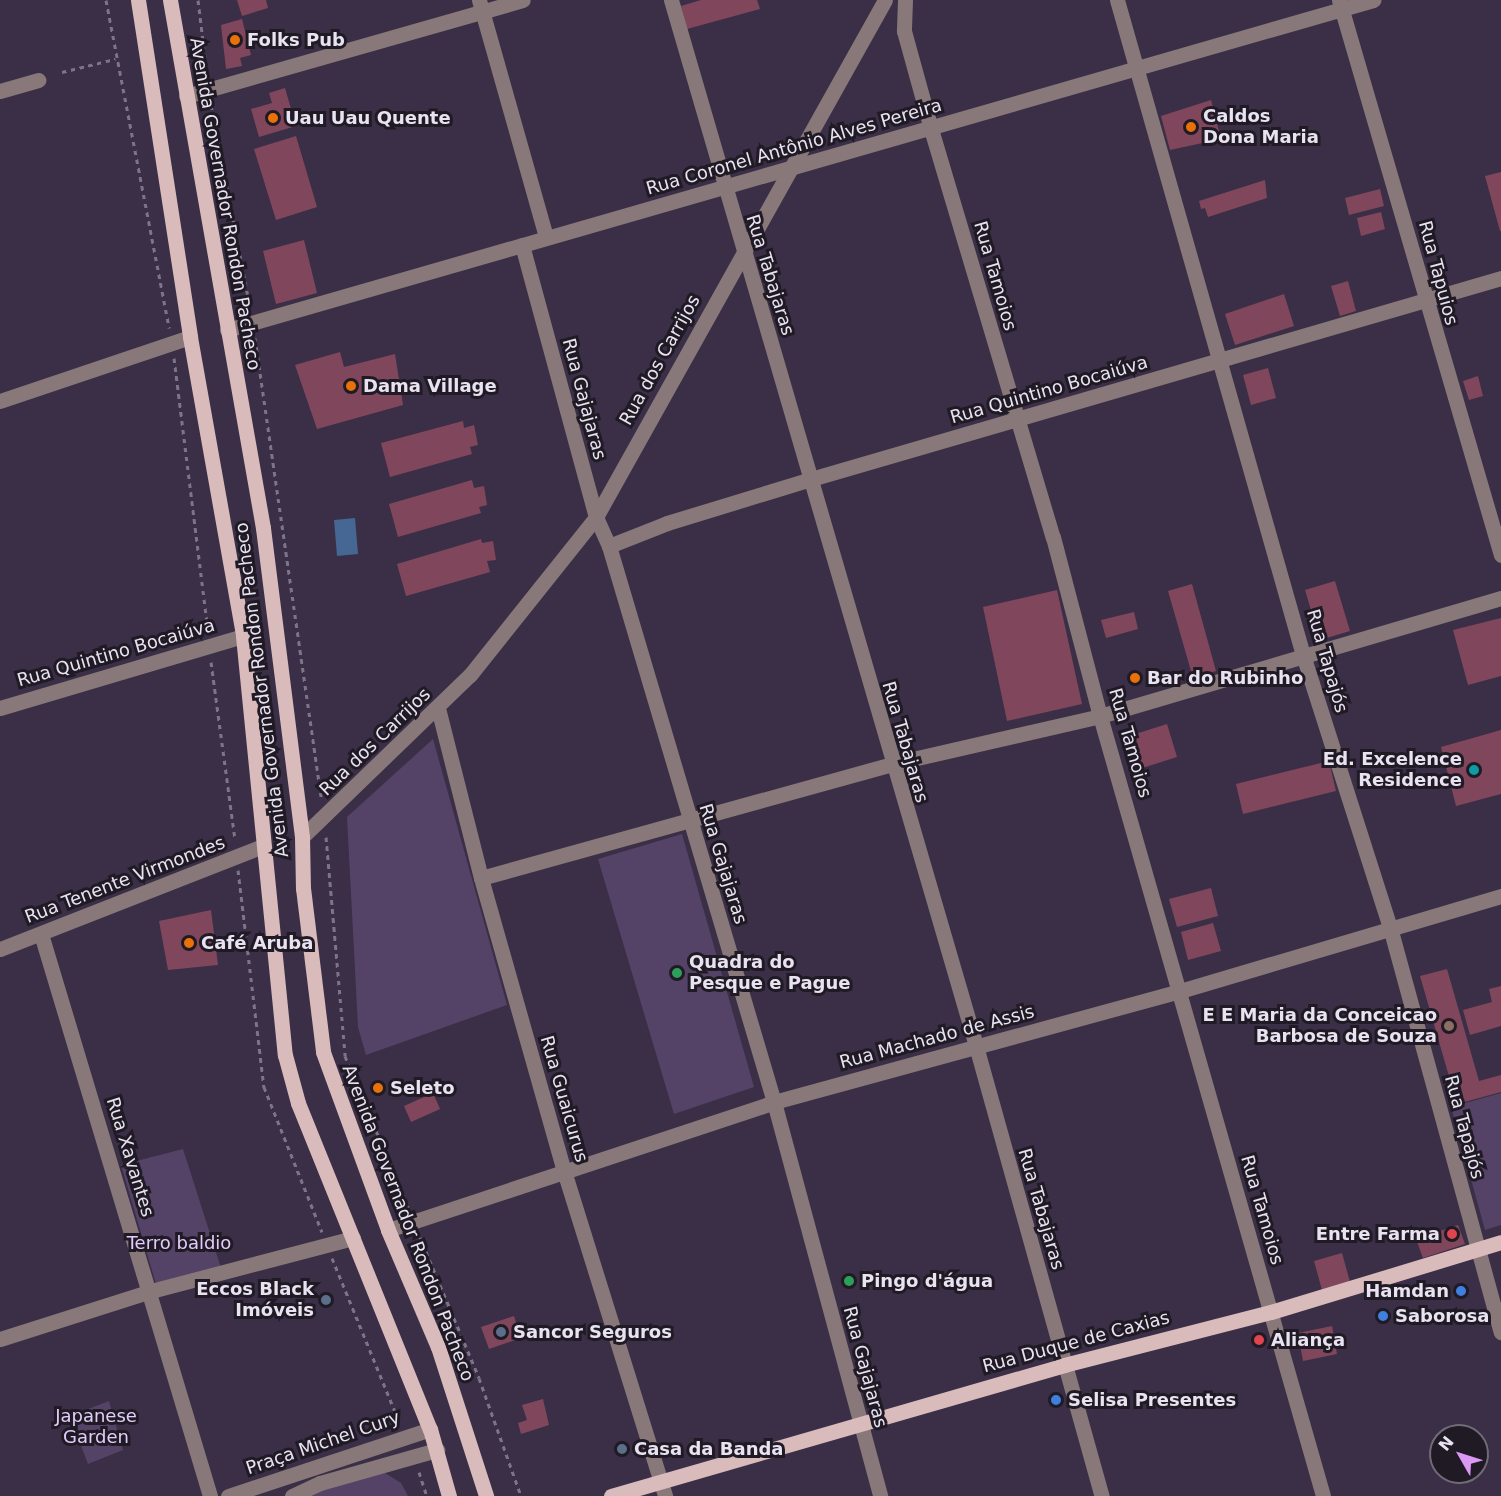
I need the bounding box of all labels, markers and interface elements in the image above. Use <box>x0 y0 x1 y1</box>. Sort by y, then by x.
place label: Folks Pub <box>247 29 345 51</box>
marker: Folks Pub <box>228 33 242 47</box>
street label: Avenida Governador Rondon Pacheco <box>185 36 265 372</box>
street label: Rua Coronel Antônio Alves Pereira <box>644 94 944 200</box>
place label: Caldos Dona Maria <box>1203 106 1319 148</box>
place label: Uau Uau Quente <box>285 107 451 129</box>
marker: Uau Uau Quente <box>266 111 280 125</box>
marker: Caldos Dona Maria <box>1184 120 1198 134</box>
street label: Rua Tabajaras <box>741 212 799 338</box>
street label: Rua Tapuios <box>1414 218 1462 328</box>
street label: Rua Tamoios <box>969 219 1021 333</box>
street label: Rua dos Carrijos <box>615 291 705 429</box>
street label: Rua Gajajaras <box>557 336 611 462</box>
street label: Rua Quintino Bocaiúva <box>948 351 1150 429</box>
place label: Dama Village <box>363 375 497 397</box>
marker: Dama Village <box>344 379 358 393</box>
street label: Avenida Governador Rondon Pacheco <box>231 521 293 859</box>
street label: Rua Tapajós <box>1302 607 1352 715</box>
street label: Rua Quintino Bocaiúva <box>15 614 217 692</box>
place label: Bar do Rubinho <box>1147 667 1303 689</box>
marker: Bar do Rubinho <box>1128 671 1142 685</box>
street label: Rua Tabajaras <box>877 679 933 805</box>
street label: Rua dos Carrijos <box>315 684 435 800</box>
street label: Rua Tamoios <box>1104 686 1156 800</box>
place label: Ed. Excelence Residence <box>1323 749 1462 792</box>
marker: Ed. Excelence Residence <box>1467 763 1481 777</box>
street label: Rua Gajajaras <box>694 801 752 927</box>
street label: Rua Tenente Virmondes <box>22 832 228 928</box>
place label: Café Aruba <box>201 932 313 954</box>
marker: Café Aruba <box>182 936 196 950</box>
place label: Quadra do Pesque e Pague <box>689 952 851 994</box>
marker: Quadra do Pesque e Pague <box>670 966 684 980</box>
street label: Rua Machado de Assis <box>837 1001 1037 1073</box>
place label: E E Maria da Conceicao Barbosa de Souza <box>1202 1005 1437 1048</box>
marker: E E Maria da Conceicao Barbosa de Souza <box>1442 1019 1456 1033</box>
street label: Rua Guaicurus <box>536 1033 592 1165</box>
street label: Avenida Governador Rondon Pacheco <box>337 1062 479 1384</box>
street label: Rua Tapajós <box>1440 1073 1488 1181</box>
place label: Seleto <box>390 1077 455 1099</box>
marker: Seleto <box>371 1081 385 1095</box>
street label: Rua Xavantes <box>102 1095 158 1219</box>
street label: Rua Tabajaras <box>1013 1146 1069 1272</box>
street label: Rua Tamoios <box>1236 1153 1288 1267</box>
place label: Entre Farma <box>1316 1223 1440 1245</box>
marker: Entre Farma <box>1445 1227 1459 1241</box>
park label: Terro baldio <box>127 1232 231 1254</box>
place label: Pingo d'água <box>861 1270 993 1292</box>
marker: Pingo d'água <box>842 1274 856 1288</box>
place label: Eccos Black Imóveis <box>196 1279 314 1322</box>
place label: Hamdan <box>1365 1280 1449 1302</box>
marker: Hamdan <box>1454 1284 1468 1298</box>
marker: Eccos Black Imóveis <box>319 1293 333 1307</box>
street label: Rua Gajajaras <box>838 1304 892 1430</box>
place label: Saborosa <box>1395 1305 1489 1327</box>
street label: Rua Duque de Caxias <box>980 1307 1172 1377</box>
marker: Saborosa <box>1376 1309 1390 1323</box>
place label: Sancor Seguros <box>513 1321 672 1343</box>
marker: Sancor Seguros <box>494 1325 508 1339</box>
place label: Aliança <box>1271 1329 1345 1351</box>
marker: Aliança <box>1252 1333 1266 1347</box>
place label: Selisa Presentes <box>1068 1389 1236 1411</box>
marker: Selisa Presentes <box>1049 1393 1063 1407</box>
park label: Japanese Garden <box>55 1406 137 1448</box>
street label: Praça Michel Cury <box>243 1407 403 1479</box>
north arrow <box>1429 1424 1489 1484</box>
text: N <box>1435 1432 1458 1455</box>
place label: Casa da Banda <box>634 1438 783 1460</box>
marker: Casa da Banda <box>615 1442 629 1456</box>

